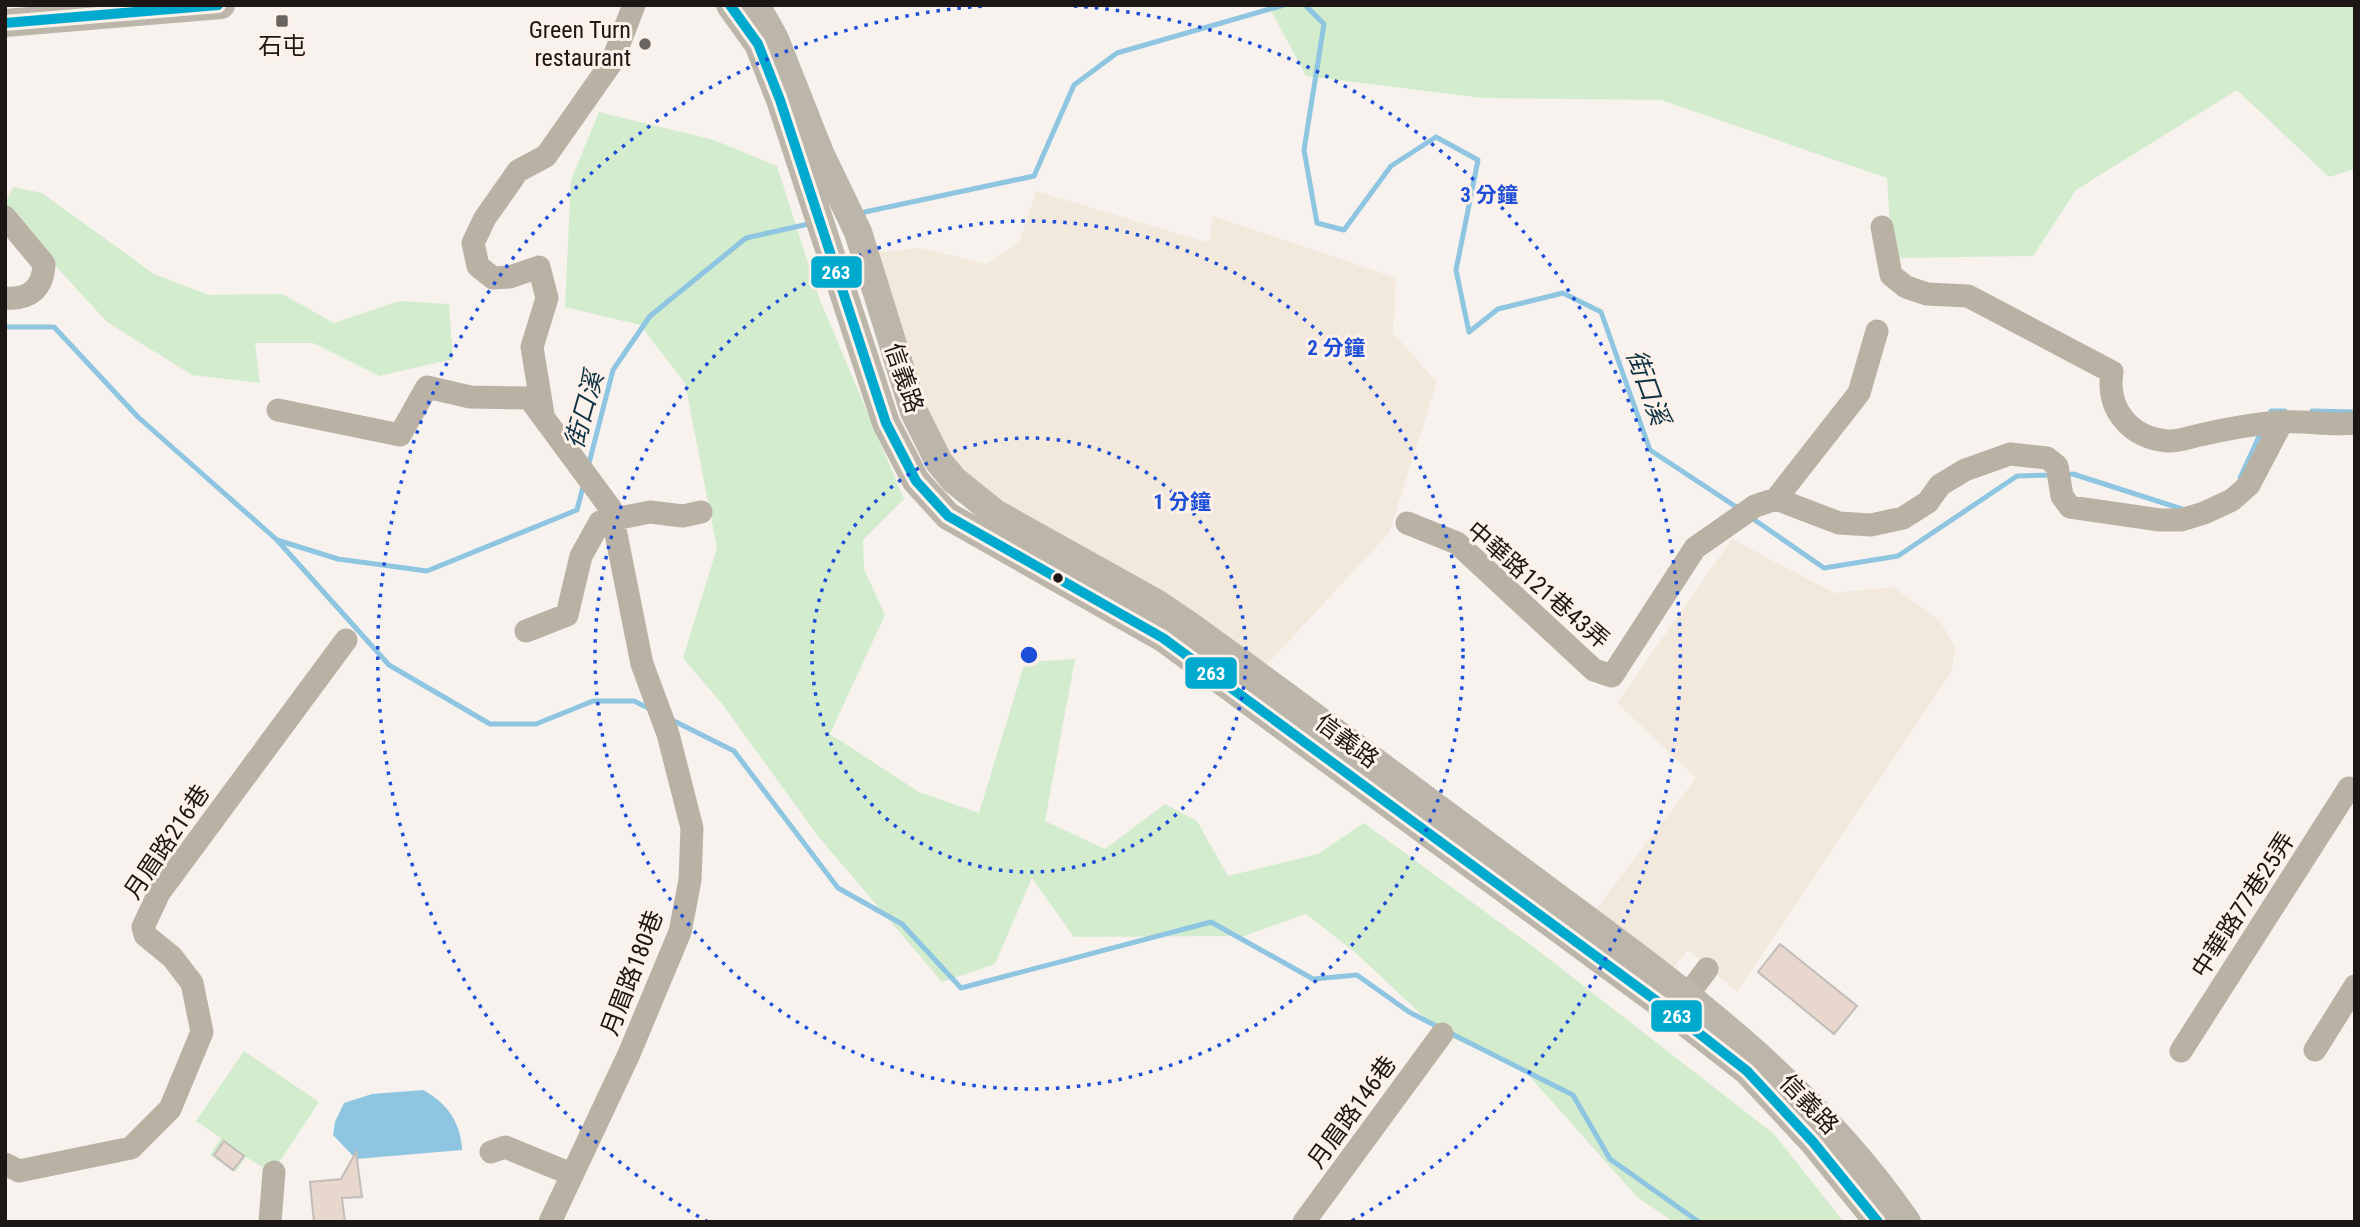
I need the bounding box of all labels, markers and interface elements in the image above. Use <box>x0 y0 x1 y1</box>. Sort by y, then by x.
marker: 石屯 <box>274 13 290 29</box>
place label: Green Turn restaurant <box>529 16 631 72</box>
place label: 石屯 <box>258 32 306 60</box>
marker: Green Turn restaurant <box>637 36 653 52</box>
text: 3 分鐘 <box>1460 183 1518 207</box>
line badge: 263 <box>810 255 863 289</box>
text: 263 <box>822 261 850 284</box>
text: 2 分鐘 <box>1307 336 1365 360</box>
street label: 信義路 <box>879 339 929 417</box>
water label: 街口溪 <box>1621 345 1677 433</box>
water label: 街口溪 <box>559 365 610 452</box>
text: 1 分鐘 <box>1153 490 1211 514</box>
street label: 中華路121巷43弄 <box>1461 516 1615 654</box>
unlabelled marker <box>1051 571 1065 585</box>
centre of rings <box>1017 643 1041 667</box>
line badge: 263 <box>1184 656 1238 690</box>
text: 263 <box>1197 662 1225 685</box>
street label: 信義路 <box>1310 708 1384 774</box>
street label: 月眉路216巷 <box>119 780 215 904</box>
street label: 中華路77巷25弄 <box>2186 827 2300 983</box>
street label: 月眉路180巷 <box>595 907 669 1039</box>
line badge: 263 <box>1650 999 1703 1033</box>
text: 263 <box>1663 1005 1691 1028</box>
street label: 月眉路146巷 <box>1302 1051 1402 1173</box>
street label: 信義路 <box>1774 1068 1844 1140</box>

